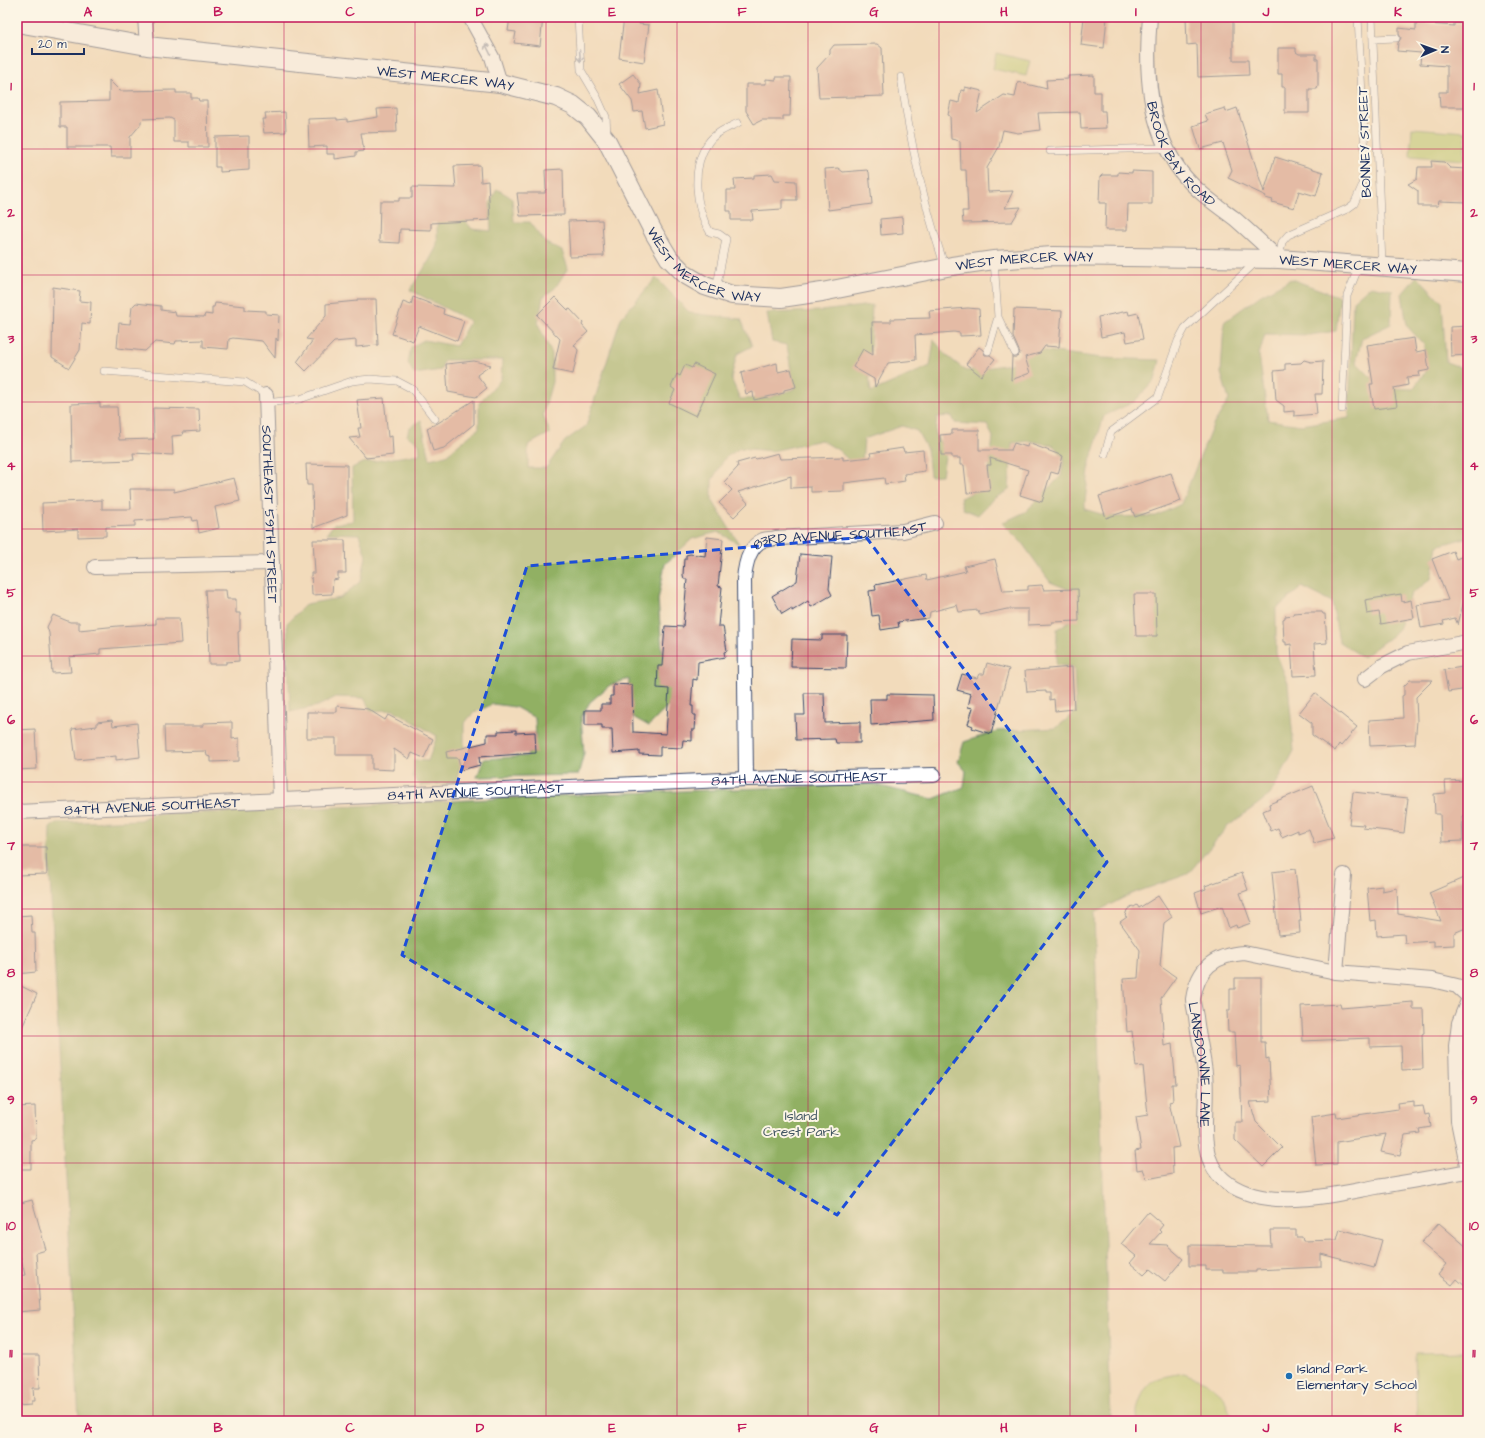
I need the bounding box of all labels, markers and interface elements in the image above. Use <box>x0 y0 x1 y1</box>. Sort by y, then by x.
text: A <box>84 3 93 21</box>
text: B <box>213 3 223 21</box>
text: C <box>345 3 355 21</box>
text: D <box>476 3 485 21</box>
text: E <box>608 3 616 21</box>
text: F <box>737 3 747 21</box>
text: G <box>869 3 879 21</box>
text: H <box>1000 3 1008 21</box>
text: I <box>1135 3 1137 21</box>
text: J <box>1262 3 1270 21</box>
text: K <box>1394 3 1402 21</box>
scale bar <box>32 30 84 56</box>
north arrow <box>1415 30 1455 70</box>
text: 20 m <box>38 36 67 53</box>
one-way arrow <box>483 43 491 55</box>
text: N <box>1437 46 1452 53</box>
one-way arrow <box>577 49 584 62</box>
street label: WEST MERCER WAY <box>376 61 516 97</box>
text: 1 <box>10 77 12 95</box>
text: 1 <box>1473 77 1475 95</box>
street label: BONNEY STREET <box>1353 86 1377 198</box>
street label: BROOK BAY ROAD <box>1141 100 1219 212</box>
text: 2 <box>6 204 15 222</box>
text: 2 <box>1469 204 1478 222</box>
street label: WEST MERCER WAY <box>642 224 762 308</box>
street label: WEST MERCER WAY <box>954 247 1094 276</box>
street label: WEST MERCER WAY <box>1278 250 1418 280</box>
text: 3 <box>7 330 15 348</box>
text: 3 <box>1470 330 1478 348</box>
street label: SOUTHEAST 59TH STREET <box>256 425 282 603</box>
text: 4 <box>7 457 16 475</box>
text: 4 <box>1470 457 1479 475</box>
street label: 83RD AVENUE SOUTHEAST <box>748 516 930 555</box>
text: 5 <box>6 584 16 602</box>
text: 5 <box>1469 584 1479 602</box>
text: 6 <box>7 711 16 729</box>
text: 6 <box>1470 711 1479 729</box>
street label: 84TH AVENUE SOUTHEAST <box>711 767 888 792</box>
street label: 84TH AVENUE SOUTHEAST <box>387 778 564 806</box>
street label: 84TH AVENUE SOUTHEAST <box>63 793 241 821</box>
text: 7 <box>6 837 16 855</box>
text: 7 <box>1469 837 1479 855</box>
text: 8 <box>7 964 16 982</box>
text: 8 <box>1470 964 1479 982</box>
street label: LANSDOWNE LANE <box>1182 1000 1215 1128</box>
text: 9 <box>7 1091 15 1109</box>
text: 9 <box>1470 1091 1478 1109</box>
park label: Island Crest Park <box>763 1106 839 1142</box>
text: 10 <box>6 1217 17 1235</box>
text: 10 <box>1469 1217 1480 1235</box>
text: 11 <box>9 1344 13 1362</box>
text: 11 <box>1472 1344 1476 1362</box>
place label: Island Park Elementary School <box>1297 1359 1417 1395</box>
marker: Island Park Elementary School <box>1284 1371 1294 1381</box>
text: A <box>84 1419 93 1437</box>
text: B <box>213 1419 223 1437</box>
text: C <box>345 1419 355 1437</box>
text: D <box>476 1419 485 1437</box>
text: E <box>608 1419 616 1437</box>
text: F <box>737 1419 747 1437</box>
text: G <box>869 1419 879 1437</box>
text: H <box>1000 1419 1008 1437</box>
text: I <box>1135 1419 1137 1437</box>
text: J <box>1262 1419 1270 1437</box>
text: K <box>1394 1419 1402 1437</box>

